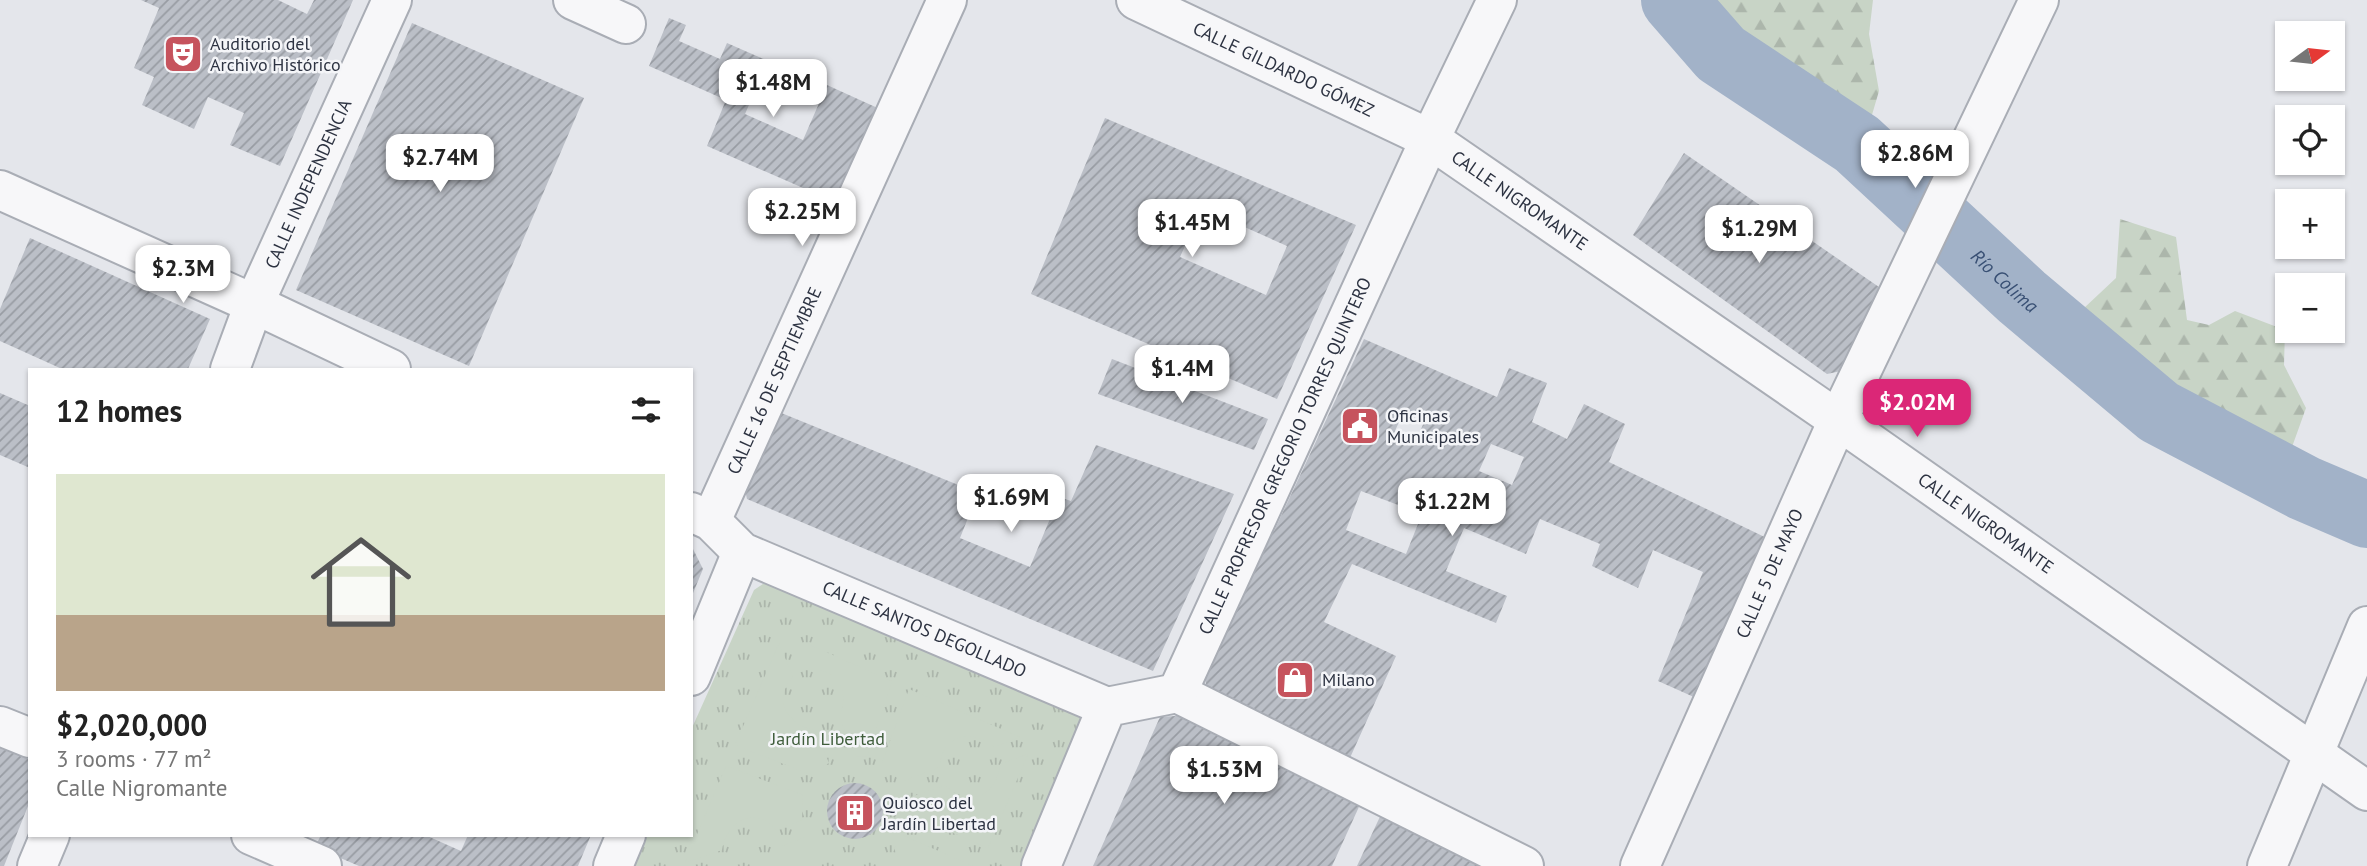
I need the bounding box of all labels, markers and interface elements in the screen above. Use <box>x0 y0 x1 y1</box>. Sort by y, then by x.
street label: CALLE GILDARDO GÓMEZ <box>1189 17 1378 122</box>
north arrow <box>2275 21 2345 91</box>
map controls <box>2275 21 2345 343</box>
place label: Auditorio del Archivo Histórico <box>210 32 341 76</box>
theatre icon: Auditorio del Archivo Histórico <box>162 33 204 75</box>
pin: $1.48M <box>716 60 830 119</box>
text: $1.48M <box>735 67 811 96</box>
street label: CALLE INDEPENDENCIA <box>260 95 357 272</box>
button: locate <box>2275 105 2345 175</box>
pin: $2.86M <box>1858 130 1972 190</box>
pin: $2.74M <box>383 134 497 194</box>
text: $2.86M <box>1877 138 1953 167</box>
text: $2.74M <box>402 142 478 171</box>
street label: CALLE NIGROMANTE <box>1447 145 1593 255</box>
pin: $2.25M <box>745 188 859 248</box>
button: + <box>2275 189 2345 259</box>
text: $2.25M <box>764 196 840 225</box>
pin: $1.45M <box>1135 200 1249 259</box>
pin: $1.29M <box>1702 205 1816 265</box>
text: $1.45M <box>1154 207 1230 236</box>
text: $1.29M <box>1721 213 1797 242</box>
water label: Río Colima <box>1966 244 2044 318</box>
pin: $2.3M <box>134 246 232 305</box>
text: $2.3M <box>151 253 215 282</box>
button: − <box>2275 273 2345 343</box>
street label: CALLE PROFRESOR GREGORIO TORRES QUINTERO <box>1193 274 1376 638</box>
street label: CALLE 16 DE SEPTIEMBRE <box>722 283 826 478</box>
pin: $1.4M <box>1133 346 1231 405</box>
text: $1.4M <box>1150 353 1214 382</box>
pin: $2.02M <box>1860 380 1974 439</box>
text: $2.02M <box>1879 387 1955 416</box>
text: 12 homes <box>56 391 182 430</box>
icon: filters <box>627 391 665 429</box>
place label: Oficinas Municipales <box>1387 404 1479 448</box>
public building icon: Oficinas Municipales <box>1339 405 1381 447</box>
street label: CALLE NIGROMANTE <box>1914 468 2058 579</box>
pin: $1.69M <box>954 475 1068 534</box>
pin: $1.22M <box>1395 478 1509 538</box>
text: $1.69M <box>973 482 1049 511</box>
text: $1.22M <box>1414 486 1490 515</box>
street label: CALLE 5 DE MAYO <box>1731 505 1808 642</box>
icon: home <box>298 519 424 645</box>
street label: CALLE SANTOS DEGOLLADO <box>819 576 1030 683</box>
shop icon: Milano <box>1274 659 1316 701</box>
place label: Milano <box>1322 668 1375 691</box>
text: $2,020,000 <box>56 705 207 744</box>
park label: Jardín Libertad <box>770 727 885 750</box>
text: 3 rooms · 77 m² <box>56 744 212 773</box>
pin: $1.53M <box>1167 746 1281 806</box>
text: $1.53M <box>1186 754 1262 783</box>
text: Calle Nigromante <box>56 773 227 802</box>
place label: Quiosco del Jardín Libertad <box>881 791 996 835</box>
building icon: Quiosco del Jardín Libertad <box>834 792 876 834</box>

